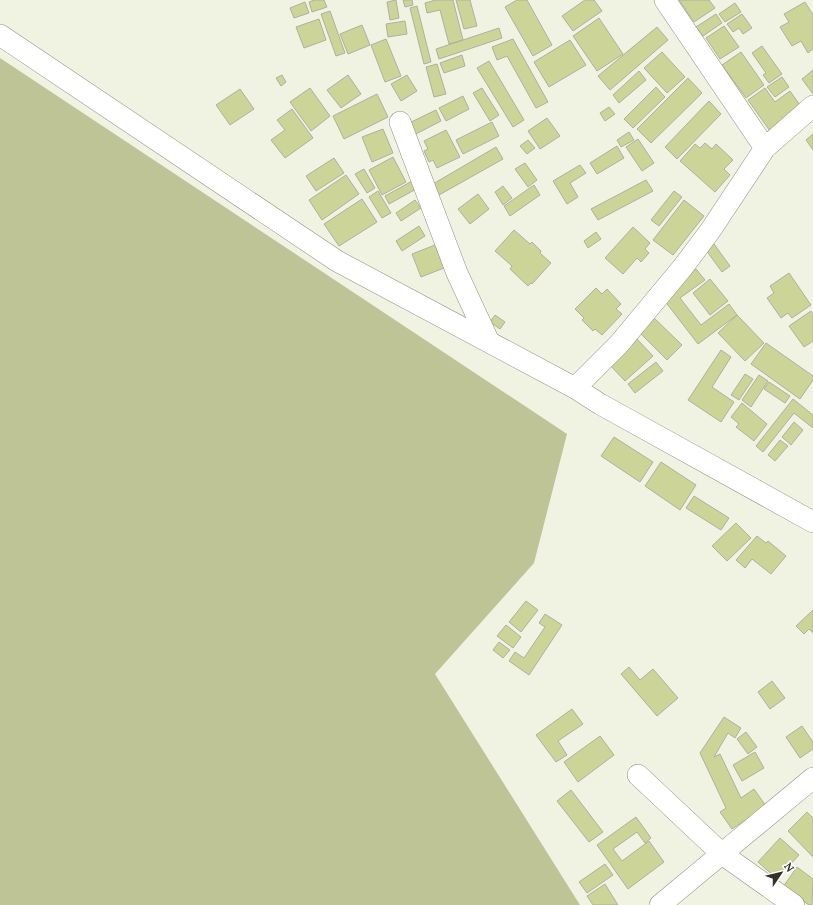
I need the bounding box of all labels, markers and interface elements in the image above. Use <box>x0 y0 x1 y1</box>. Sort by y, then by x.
north arrow <box>761 853 801 893</box>
text: N <box>781 860 798 875</box>

